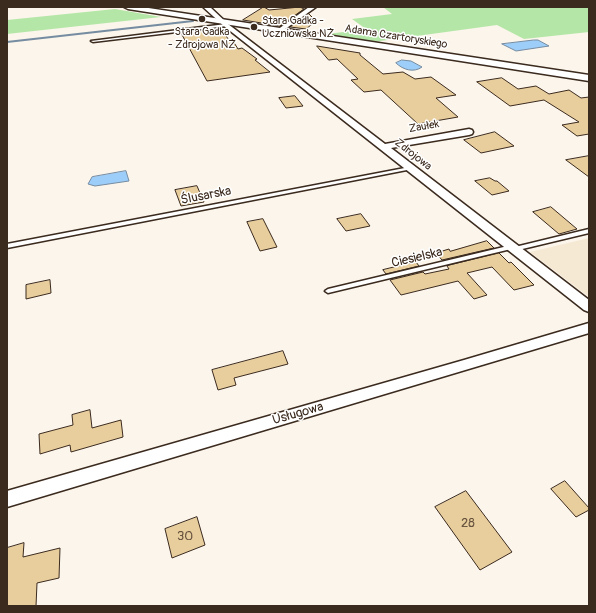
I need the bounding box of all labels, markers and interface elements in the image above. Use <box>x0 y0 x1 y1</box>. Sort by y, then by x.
marker: Stara Gadka - Zdrojowa NŻ <box>197 14 207 24</box>
place label: Stara Gadka - Uczniowska NŻ <box>262 14 334 40</box>
marker: Stara Gadka - Uczniowska NŻ <box>249 22 259 32</box>
street label: Adama Czartoryskiego <box>344 22 448 52</box>
place label: Stara Gadka - Zdrojowa NŻ <box>168 25 236 51</box>
street label: Zaułek <box>408 118 440 136</box>
street label: Zdrojowa <box>392 136 434 174</box>
street label: Ślusarska <box>179 183 233 209</box>
street label: Ciesielska <box>390 245 444 271</box>
street label: Usługowa <box>271 399 325 429</box>
house number: 28 <box>461 516 475 532</box>
house number: 30 <box>177 529 193 545</box>

